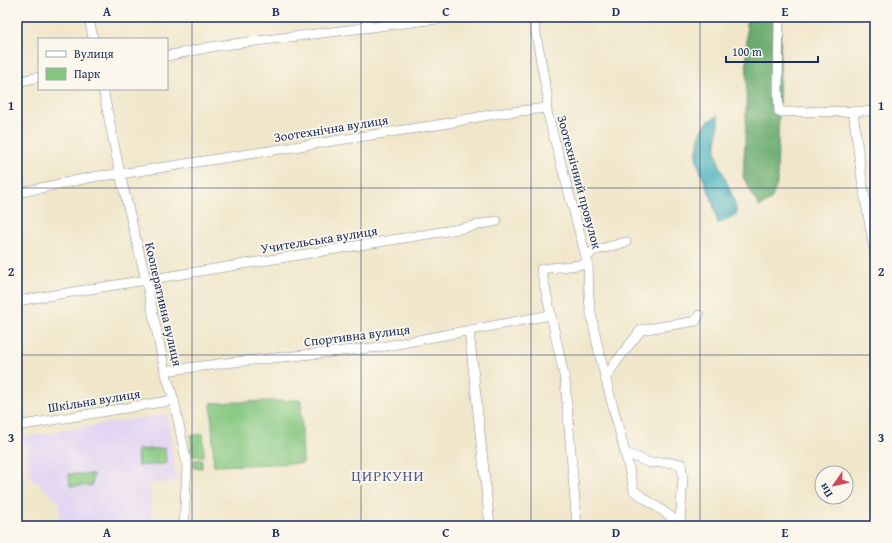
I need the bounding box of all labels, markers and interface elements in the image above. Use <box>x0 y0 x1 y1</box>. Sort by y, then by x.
text: A <box>103 2 112 21</box>
text: B <box>272 2 280 21</box>
text: C <box>442 2 450 21</box>
text: D <box>612 2 620 21</box>
text: E <box>782 2 789 21</box>
legend <box>38 38 168 90</box>
scale bar <box>726 38 818 64</box>
text: 100 m <box>732 43 762 60</box>
text: Вулиця <box>74 45 114 62</box>
text: Парк <box>74 65 101 82</box>
text: 1 <box>8 96 14 115</box>
text: 1 <box>878 96 884 115</box>
street label: Зоотехнічна вулиця <box>273 110 390 147</box>
street label: Зоотехнічний провулок <box>553 113 607 251</box>
street label: Учительська вулиця <box>259 221 379 258</box>
street label: Кооперативна вулиця <box>140 240 187 368</box>
text: 2 <box>8 262 15 281</box>
text: 2 <box>878 262 885 281</box>
street label: Спортивна вулиця <box>303 320 412 351</box>
street label: Шкільна вулиця <box>47 384 142 417</box>
text: 3 <box>8 428 14 447</box>
text: 3 <box>878 428 884 447</box>
district label: ЦИРКУНИ <box>351 465 425 486</box>
north arrow <box>814 465 854 505</box>
text: Пн <box>815 480 836 501</box>
text: A <box>103 523 112 542</box>
text: B <box>272 523 280 542</box>
text: C <box>442 523 450 542</box>
text: D <box>612 523 620 542</box>
text: E <box>782 523 789 542</box>

